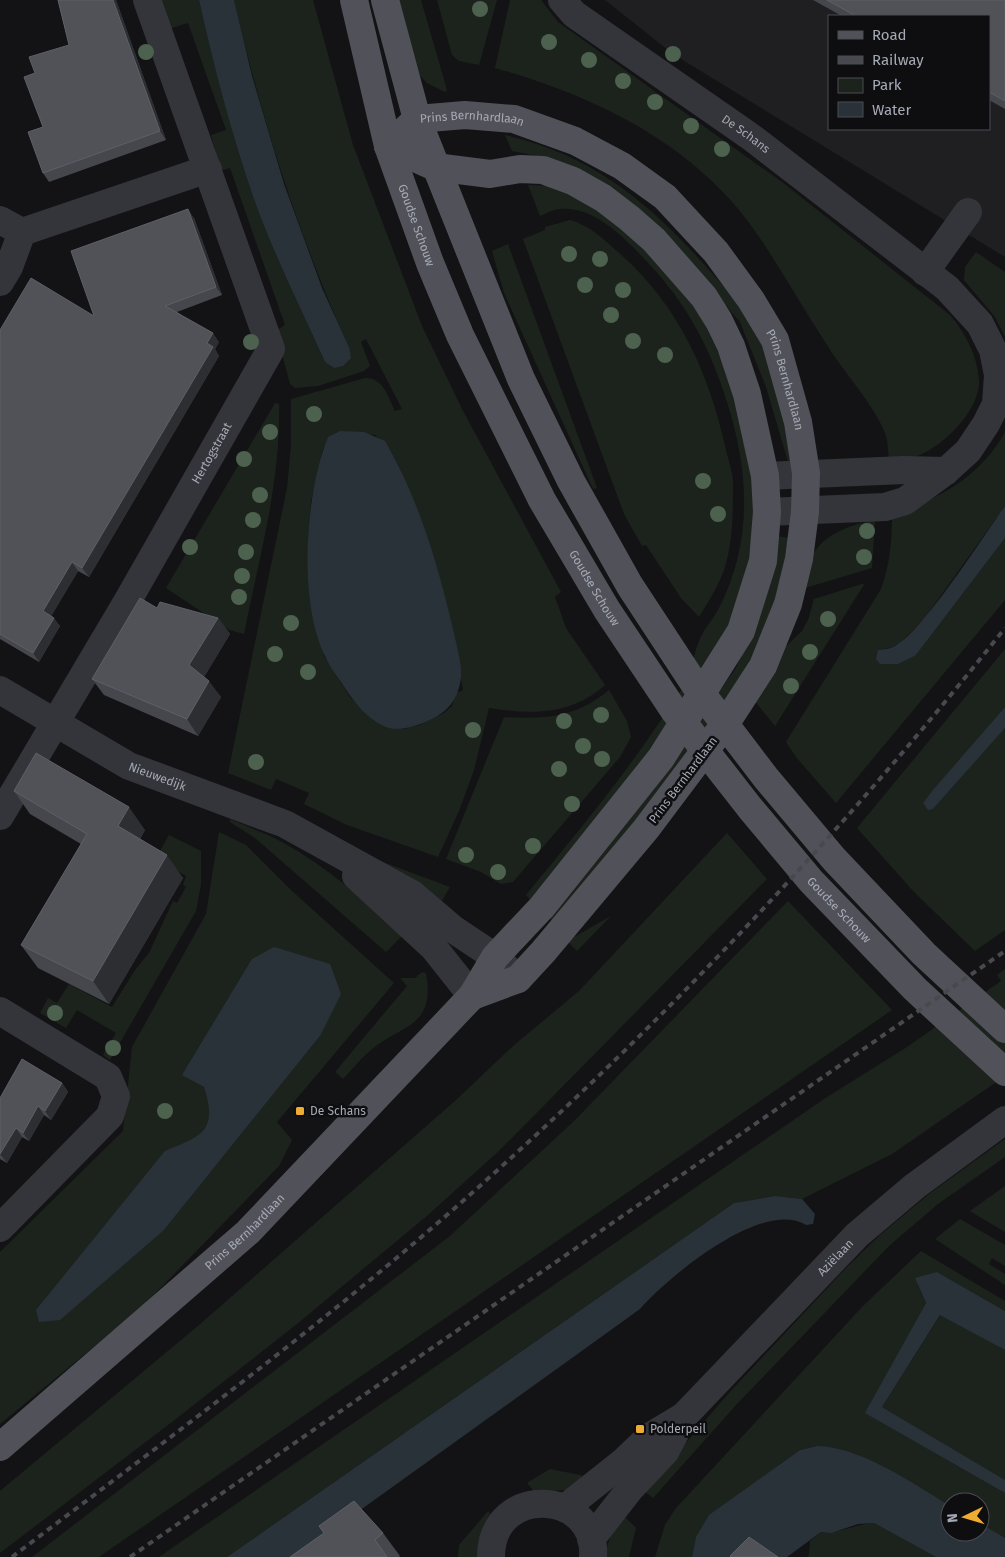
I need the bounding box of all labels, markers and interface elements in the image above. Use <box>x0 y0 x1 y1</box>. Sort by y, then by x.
legend <box>828 15 990 130</box>
text: Road <box>872 26 907 44</box>
text: Railway <box>872 51 924 69</box>
text: Park <box>872 76 902 94</box>
text: Water <box>872 101 911 119</box>
street label: Prins Bernhardlaan <box>419 108 526 129</box>
street label: De Schans <box>719 112 773 156</box>
street label: Goudse Schouw <box>395 182 438 268</box>
street label: Prins Bernhardlaan <box>763 327 806 431</box>
street label: Hertogstraat <box>189 420 235 486</box>
street label: Goudse Schouw <box>566 548 623 629</box>
street label: Prins Bernhardlaan <box>646 734 720 826</box>
street label: Nieuwedijk <box>127 759 189 794</box>
street label: Goudse Schouw <box>804 874 874 946</box>
place label: De Schans <box>310 1104 366 1118</box>
marker: De Schans <box>294 1105 306 1117</box>
street label: Prins Bernhardlaan <box>202 1191 288 1273</box>
street label: Aziëlaan <box>815 1236 856 1279</box>
place label: Polderpeil <box>650 1422 706 1436</box>
marker: Polderpeil <box>634 1423 646 1435</box>
north arrow <box>940 1492 990 1542</box>
text: N <box>944 1513 961 1523</box>

